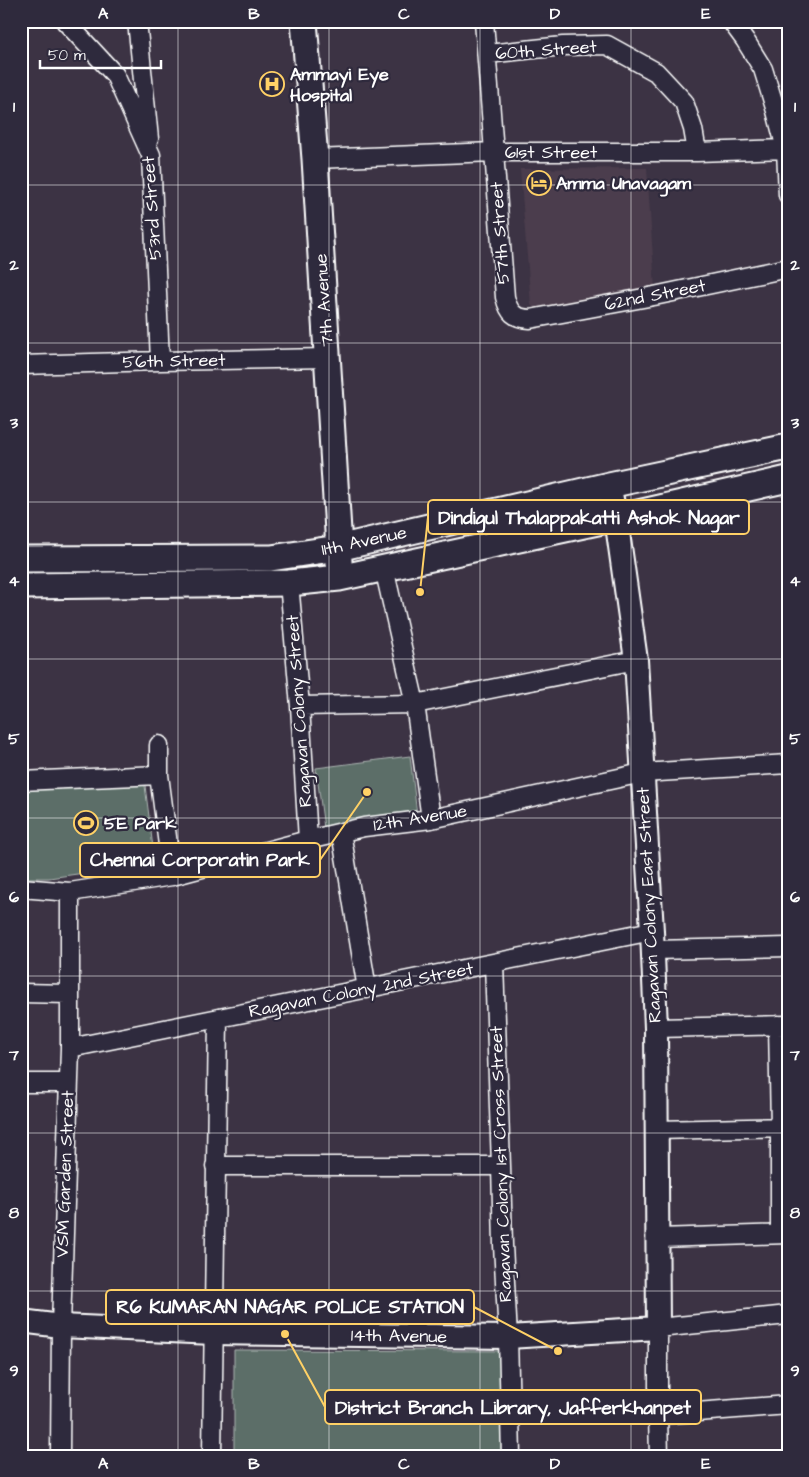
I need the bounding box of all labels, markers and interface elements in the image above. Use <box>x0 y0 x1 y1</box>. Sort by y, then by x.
text: A <box>98 3 109 25</box>
text: B <box>248 3 260 25</box>
text: C <box>398 3 410 25</box>
text: D <box>550 3 561 25</box>
text: E <box>701 3 711 25</box>
street label: 60th Street <box>494 34 598 66</box>
scale bar <box>40 38 161 70</box>
text: 50 m <box>48 45 86 66</box>
place label: Ammayi Eye Hospital <box>290 62 389 108</box>
hospital icon: Ammayi Eye Hospital <box>259 71 285 97</box>
text: 1 <box>13 96 16 118</box>
text: 1 <box>794 96 797 118</box>
street label: 61st Street <box>505 140 598 165</box>
street label: 53rd Street <box>136 155 168 261</box>
hotel icon: Amma Unavagam <box>526 170 552 196</box>
place label: Amma Unavagam <box>556 171 692 197</box>
street label: 57th Street <box>484 180 516 285</box>
street label: 7th Avenue <box>308 253 340 347</box>
text: 2 <box>8 254 19 276</box>
text: 2 <box>789 254 800 276</box>
street label: 62nd Street <box>602 273 708 317</box>
street label: 56th Street <box>122 348 226 374</box>
text: 3 <box>9 412 19 434</box>
text: 3 <box>790 412 800 434</box>
callout: Dindigul Thalappakatti Ashok Nagar <box>428 500 749 534</box>
text: Dindigul Thalappakatti Ashok Nagar <box>438 505 740 533</box>
street label: 11th Avenue <box>319 520 409 562</box>
text: 4 <box>9 570 20 592</box>
text: 4 <box>790 570 801 592</box>
street label: Ragavan Colony Street <box>280 613 319 808</box>
text: 5 <box>8 728 20 750</box>
text: 5 <box>789 728 801 750</box>
street label: Ragavan Colony East Street <box>630 786 669 1023</box>
street label: 12th Avenue <box>371 798 469 838</box>
sports icon: 5E Park <box>73 810 99 836</box>
place label: 5E Park <box>104 811 177 836</box>
callout: Chennai Corporatin Park <box>80 843 320 877</box>
text: Chennai Corporatin Park <box>90 847 310 874</box>
text: 6 <box>9 886 19 908</box>
text: 6 <box>790 886 800 908</box>
street label: Ragavan Colony 2nd Street <box>247 956 476 1025</box>
street label: Ragavan Colony 1st Cross Street <box>484 1025 519 1303</box>
text: 7 <box>8 1044 19 1066</box>
text: 7 <box>789 1044 800 1066</box>
street label: VSM Garden Street <box>50 1089 80 1258</box>
text: 8 <box>9 1202 20 1224</box>
text: 8 <box>790 1202 801 1224</box>
callout: R6 KUMARAN NAGAR POLICE STATION <box>106 1290 474 1324</box>
text: R6 KUMARAN NAGAR POLICE STATION <box>116 1294 464 1321</box>
street label: 14th Avenue <box>351 1323 448 1349</box>
text: 9 <box>9 1360 19 1382</box>
text: 9 <box>790 1360 800 1382</box>
callout: District Branch Library, Jafferkhanpet <box>325 1390 701 1424</box>
text: District Branch Library, Jafferkhanpet <box>335 1395 691 1423</box>
text: A <box>98 1453 109 1475</box>
text: B <box>248 1453 260 1475</box>
text: C <box>398 1453 410 1475</box>
text: D <box>550 1453 561 1475</box>
text: E <box>701 1453 711 1475</box>

